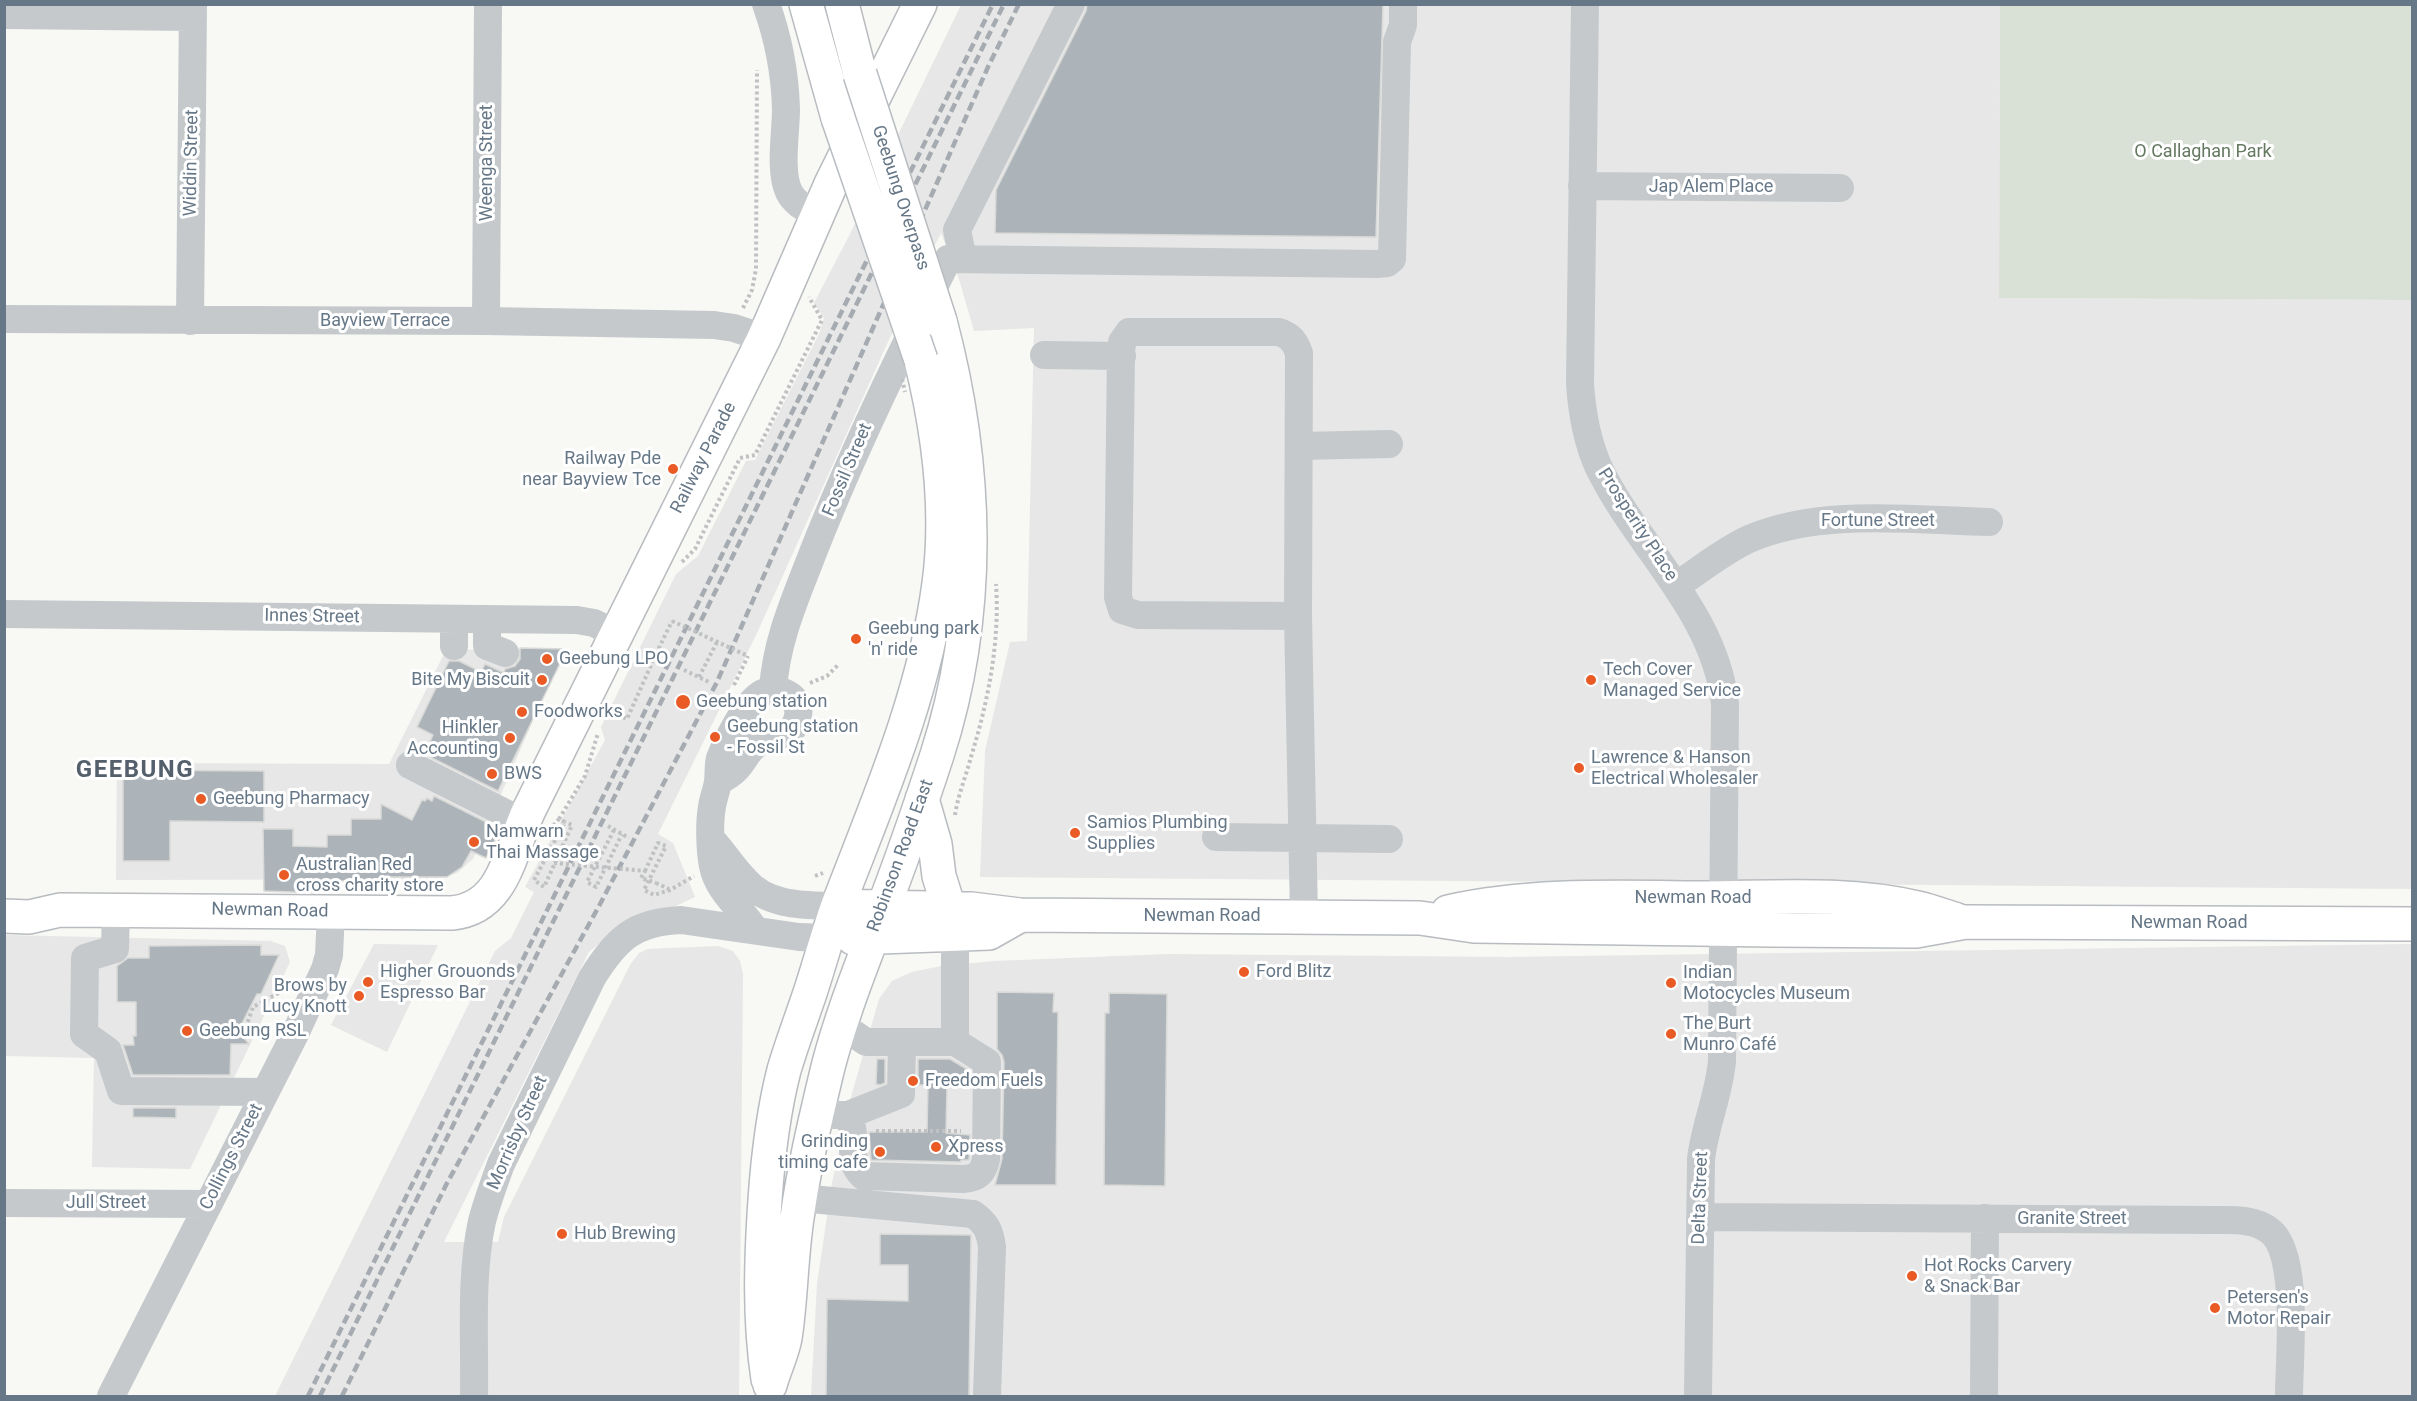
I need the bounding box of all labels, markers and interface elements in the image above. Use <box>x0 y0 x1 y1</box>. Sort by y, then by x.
street label: Weenga Street <box>476 105 498 221</box>
street label: Widdin Street <box>180 109 204 217</box>
street label: Geebung Overpass <box>866 123 934 273</box>
park label: O Callaghan Park <box>2134 141 2272 163</box>
street label: Jap Alem Place <box>1649 176 1773 198</box>
street label: Bayview Terrace <box>320 310 450 332</box>
street label: Railway Parade <box>667 399 741 517</box>
street label: Fossil Street <box>819 420 877 520</box>
place label: Railway Pde near Bayview Tce <box>522 448 661 490</box>
marker: Railway Pde near Bayview Tce <box>666 462 680 476</box>
street label: Prosperity Place <box>1592 464 1682 586</box>
street label: Fortune Street <box>1821 510 1935 532</box>
street label: Innes Street <box>264 605 360 629</box>
place label: Geebung park 'n' ride <box>868 618 979 660</box>
marker: Geebung park 'n' ride <box>849 632 863 646</box>
place label: Geebung LPO <box>559 648 668 670</box>
marker: Geebung LPO <box>540 652 554 666</box>
place label: Tech Cover Managed Service <box>1603 659 1741 702</box>
place label: Bite My Biscuit <box>411 669 530 691</box>
marker: Bite My Biscuit <box>535 673 549 687</box>
marker: Tech Cover Managed Service <box>1584 673 1598 687</box>
place label: Geebung station <box>696 691 827 713</box>
marker: Geebung station <box>674 693 692 711</box>
place label: Foodworks <box>534 701 623 723</box>
marker: Foodworks <box>515 705 529 719</box>
place label: Geebung station - Fossil St <box>727 716 858 758</box>
place label: Hinkler Accounting <box>407 717 498 760</box>
marker: Geebung station - Fossil St <box>708 730 722 744</box>
marker: Hinkler Accounting <box>503 731 517 745</box>
place label: Lawrence & Hanson Electrical Wholesaler <box>1591 747 1758 789</box>
district label: GEEBUNG <box>76 757 194 785</box>
marker: Lawrence & Hanson Electrical Wholesaler <box>1572 761 1586 775</box>
place label: BWS <box>504 763 542 785</box>
marker: BWS <box>485 767 499 781</box>
street label: Robinson Road East <box>863 777 939 935</box>
place label: Geebung Pharmacy <box>213 788 370 810</box>
marker: Geebung Pharmacy <box>194 792 208 806</box>
place label: Samios Plumbing Supplies <box>1087 812 1228 854</box>
place label: Namwarn Thai Massage <box>486 821 599 864</box>
marker: Samios Plumbing Supplies <box>1068 826 1082 840</box>
marker: Namwarn Thai Massage <box>467 835 481 849</box>
place label: Australian Red cross charity store <box>296 854 444 896</box>
marker: Australian Red cross charity store <box>277 868 291 882</box>
street label: Newman Road <box>1634 887 1752 909</box>
street label: Newman Road <box>211 899 329 923</box>
street label: Newman Road <box>1143 905 1261 927</box>
street label: Newman Road <box>2130 912 2248 934</box>
place label: Higher Grouonds Espresso Bar <box>380 961 515 1004</box>
place label: Ford Blitz <box>1256 961 1331 983</box>
place label: Indian Motocycles Museum <box>1683 962 1850 1004</box>
marker: Ford Blitz <box>1237 965 1251 979</box>
place label: Brows by Lucy Knott <box>262 975 347 1018</box>
marker: Higher Grouonds Espresso Bar <box>361 975 375 989</box>
marker: Indian Motocycles Museum <box>1664 976 1678 990</box>
marker: Brows by Lucy Knott <box>352 989 366 1003</box>
place label: The Burt Munro Café <box>1683 1013 1776 1056</box>
place label: Geebung RSL <box>199 1020 306 1042</box>
marker: Geebung RSL <box>180 1024 194 1038</box>
marker: The Burt Munro Café <box>1664 1027 1678 1041</box>
place label: Freedom Fuels <box>925 1070 1043 1092</box>
street label: Morrisby Street <box>483 1073 553 1193</box>
marker: Freedom Fuels <box>906 1074 920 1088</box>
street label: Collings Street <box>196 1100 268 1214</box>
place label: Grinding timing cafe <box>778 1131 868 1174</box>
place label: Xpress <box>948 1136 1003 1158</box>
marker: Xpress <box>929 1140 943 1154</box>
marker: Grinding timing cafe <box>873 1145 887 1159</box>
street label: Delta Street <box>1689 1151 1713 1245</box>
street label: Jull Street <box>66 1192 146 1214</box>
street label: Granite Street <box>2017 1208 2127 1230</box>
place label: Hub Brewing <box>574 1223 676 1245</box>
marker: Hub Brewing <box>555 1227 569 1241</box>
place label: Hot Rocks Carvery & Snack Bar <box>1924 1255 2072 1298</box>
marker: Hot Rocks Carvery & Snack Bar <box>1905 1269 1919 1283</box>
place label: Petersen's Motor Repair <box>2227 1287 2331 1330</box>
marker: Petersen's Motor Repair <box>2208 1301 2222 1315</box>

